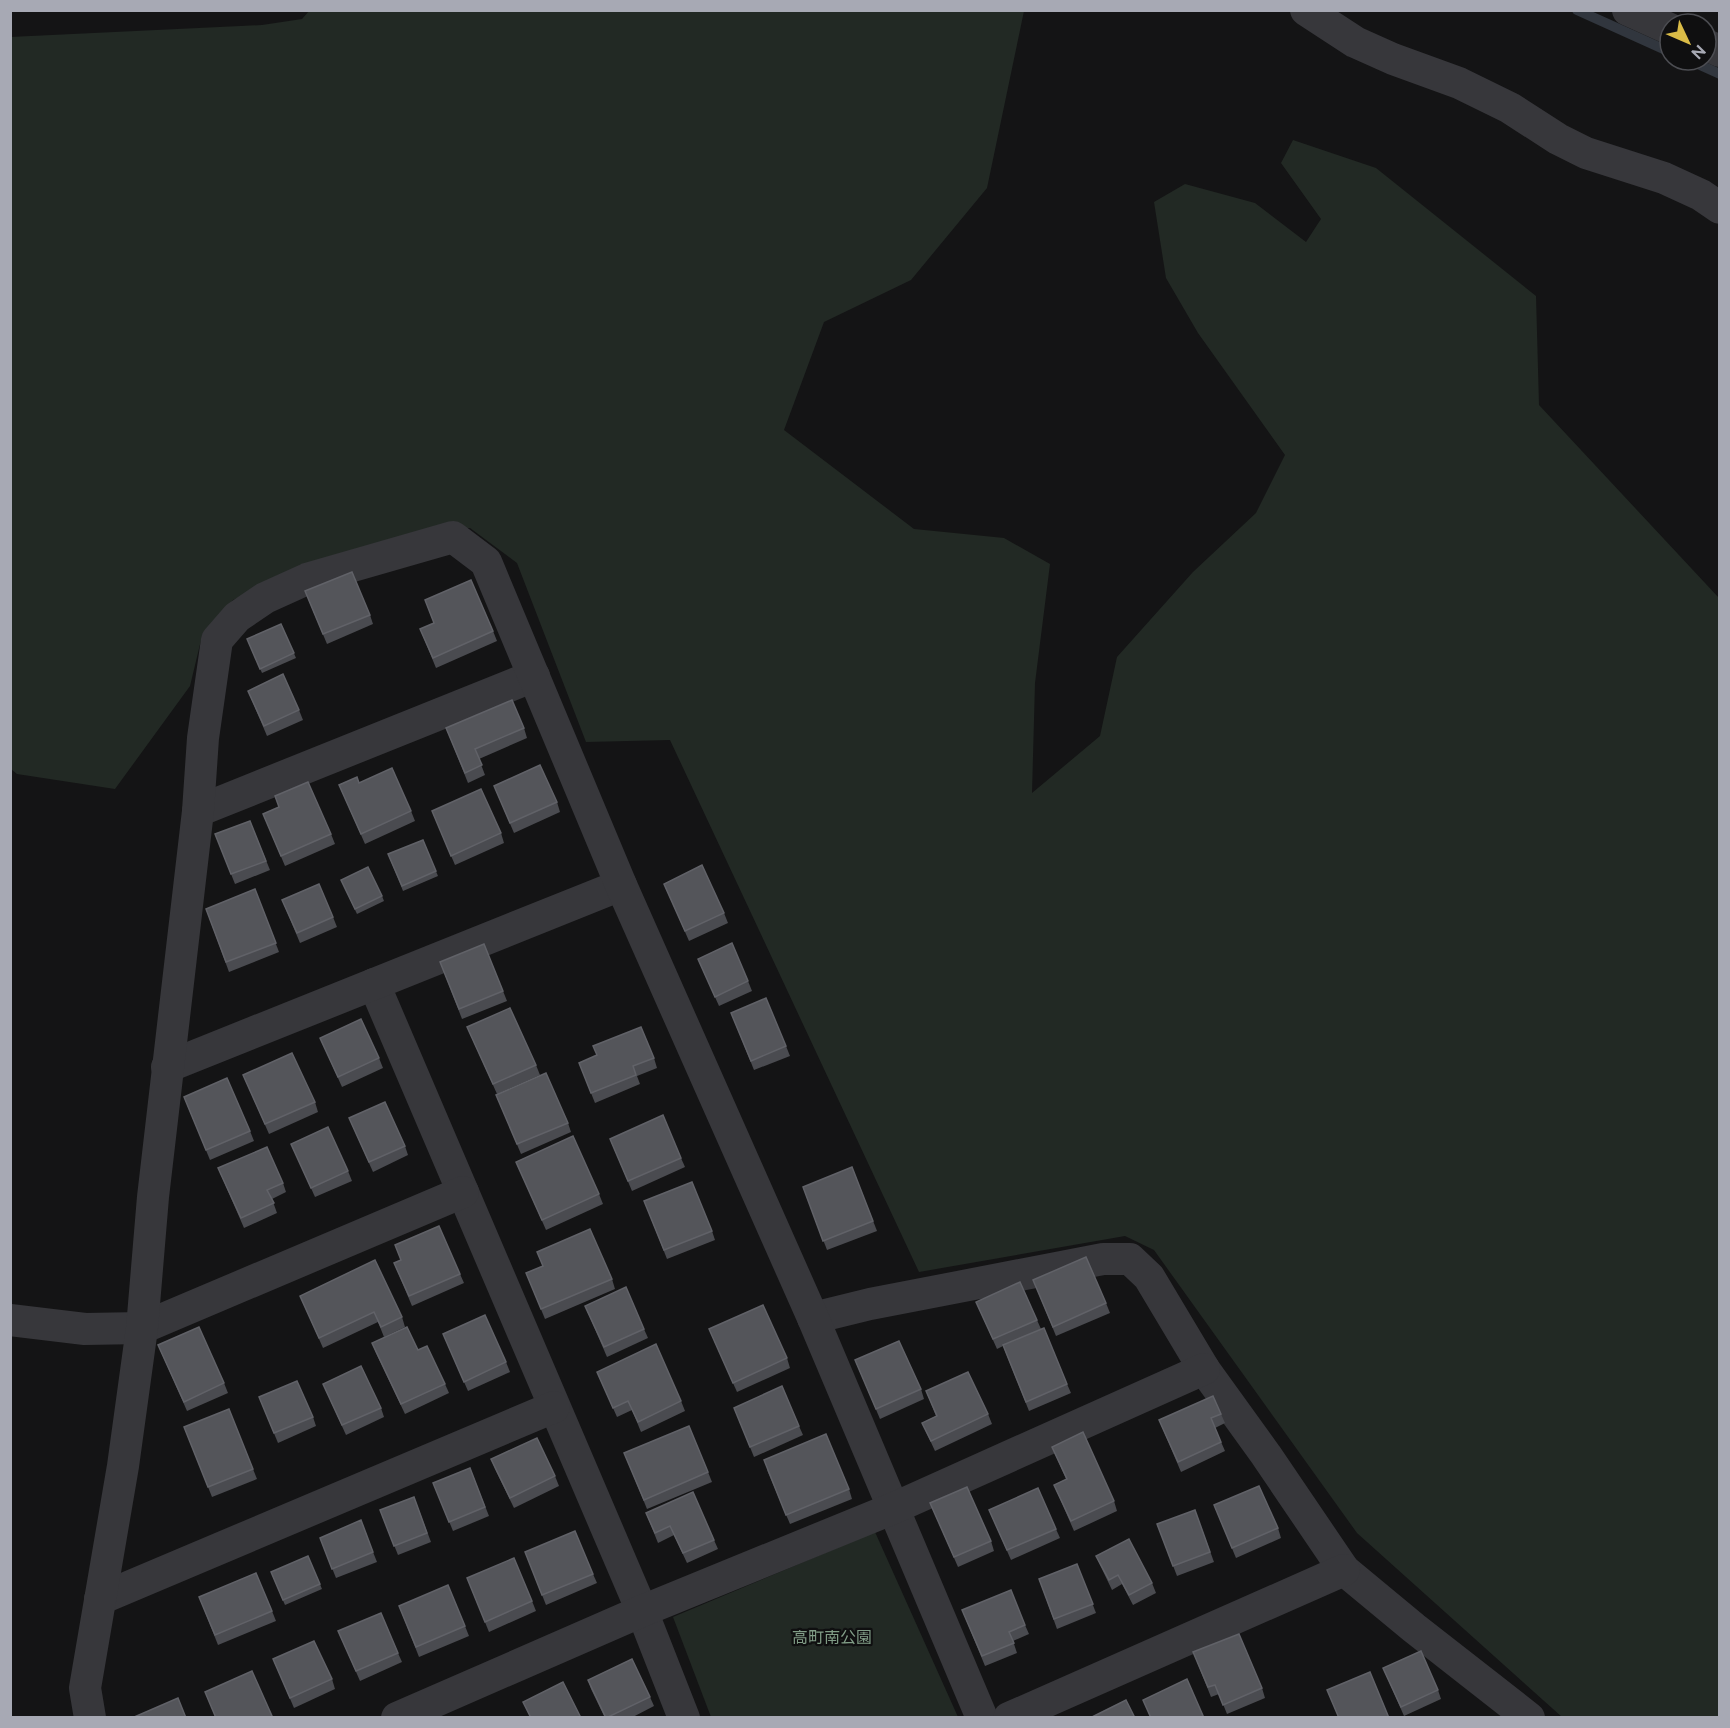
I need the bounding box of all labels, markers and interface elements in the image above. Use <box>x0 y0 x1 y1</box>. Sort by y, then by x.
north arrow <box>1658 12 1718 72</box>
text: N <box>1687 41 1710 63</box>
park label: 高町南公園 <box>792 1628 872 1647</box>

